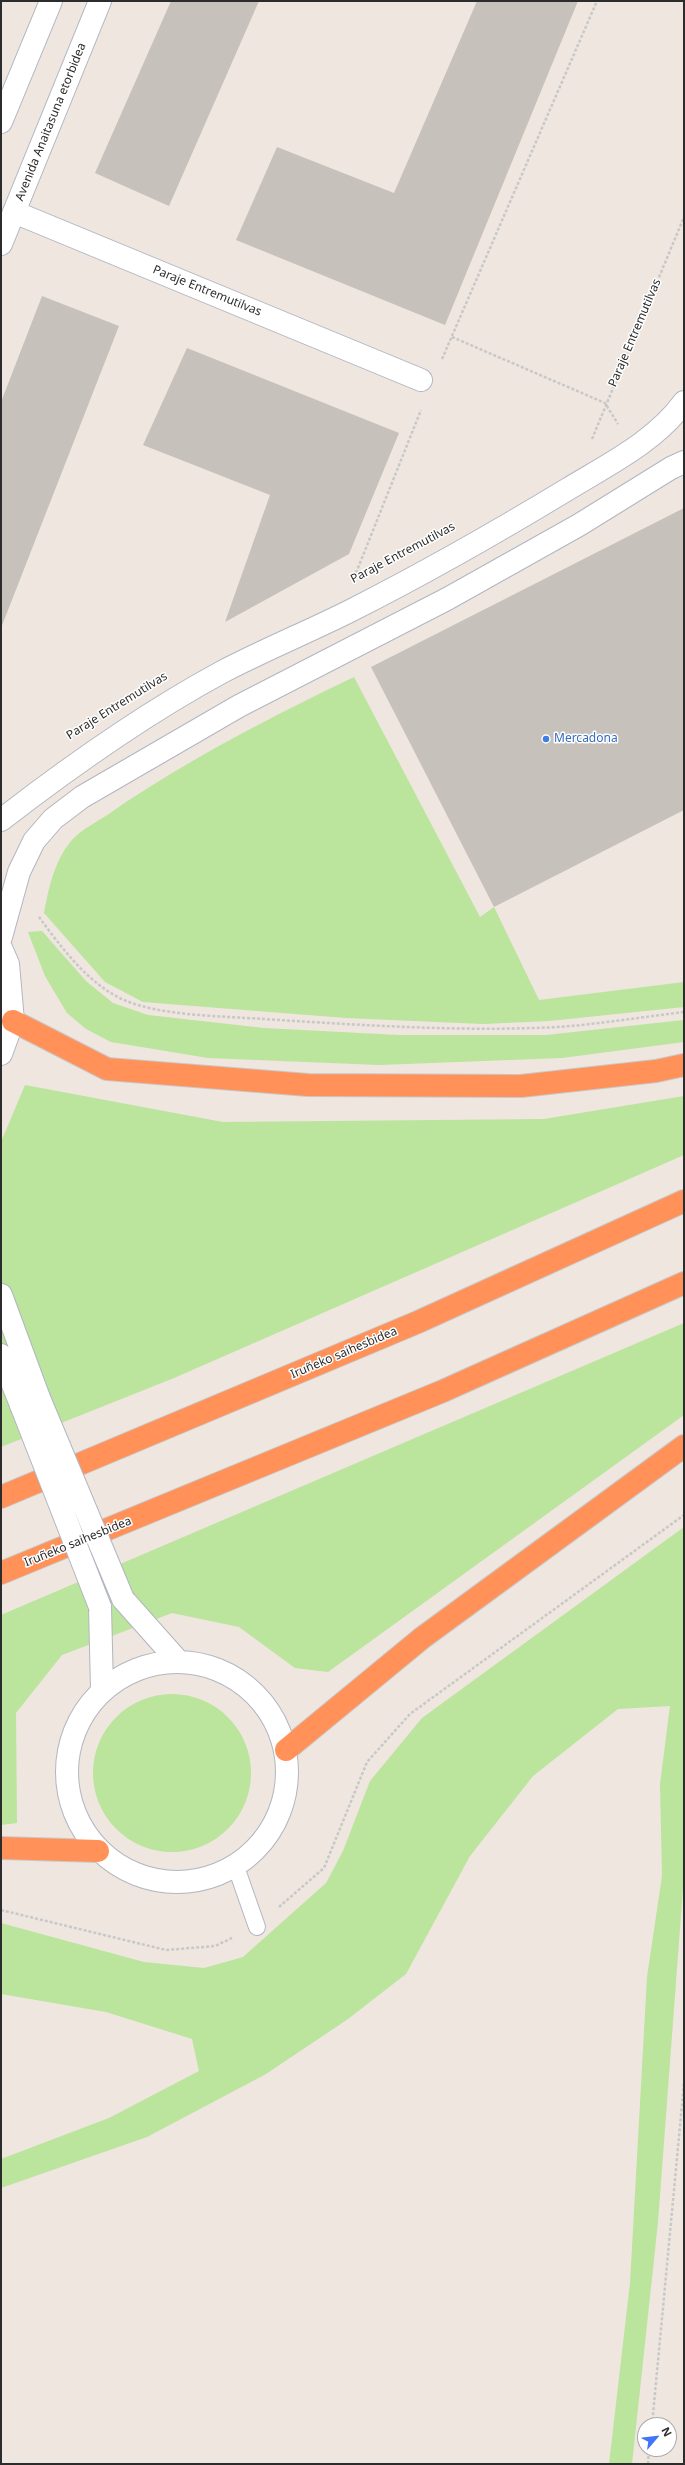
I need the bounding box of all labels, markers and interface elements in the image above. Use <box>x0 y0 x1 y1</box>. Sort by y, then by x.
street label: Avenida Anaitasuna etorbidea <box>13 41 89 203</box>
street label: Paraje Entremutilvas <box>150 263 264 319</box>
street label: Paraje Entremutilvas <box>606 277 664 389</box>
street label: Paraje Entremutilvas <box>348 519 458 587</box>
street label: Paraje Entremutilvas <box>64 669 170 743</box>
place label: Mercadona <box>554 732 618 746</box>
marker: Mercadona <box>541 734 551 744</box>
street label: Iruñeko saihesbidea <box>289 1324 399 1382</box>
street label: Iruñeko saihesbidea <box>22 1514 134 1570</box>
north arrow <box>637 2417 677 2457</box>
text: N <box>658 2424 676 2439</box>

